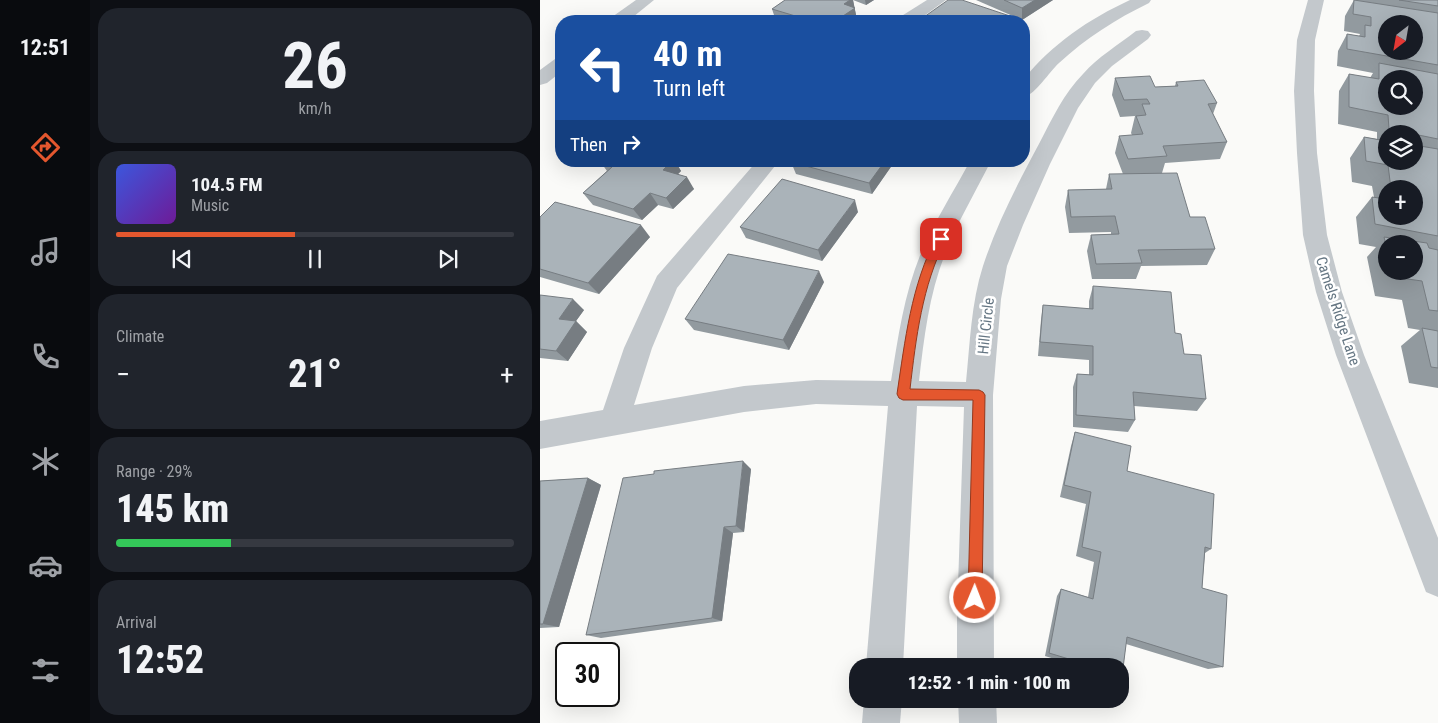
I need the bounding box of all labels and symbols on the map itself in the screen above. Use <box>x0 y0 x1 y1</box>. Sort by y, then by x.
north arrow <box>1378 15 1422 60</box>
pin <box>920 218 962 260</box>
street label: Camels Ridge Lane <box>1312 254 1364 368</box>
street label: Hill Circle <box>974 297 998 355</box>
position arrow <box>948 571 1000 623</box>
speed limit sign: 30 <box>555 642 620 707</box>

